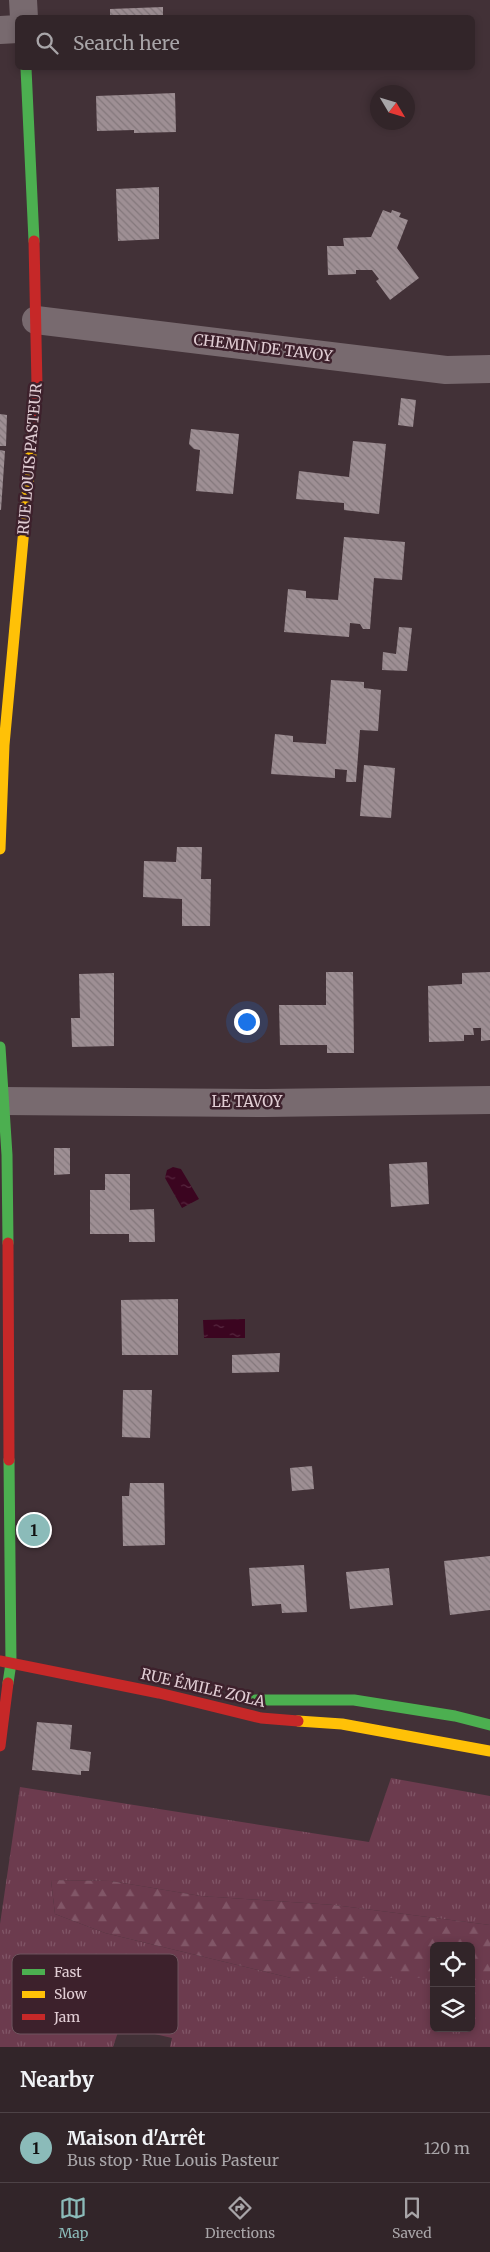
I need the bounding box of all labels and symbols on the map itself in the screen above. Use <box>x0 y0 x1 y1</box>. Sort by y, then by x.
north arrow <box>370 85 415 130</box>
street label: CHEMIN DE TAVOY <box>192 330 334 366</box>
street label: RUE LOUIS PASTEUR <box>13 382 46 536</box>
your location <box>234 1009 260 1035</box>
street label: LE TAVOY <box>212 1092 283 1111</box>
pin: 1 <box>18 1511 50 1549</box>
street label: RUE ÉMILE ZOLA <box>139 1663 268 1711</box>
legend <box>12 1954 178 2034</box>
text: Fast <box>54 1963 82 1981</box>
text: Slow <box>54 1985 87 2003</box>
text: Jam <box>53 2008 80 2026</box>

